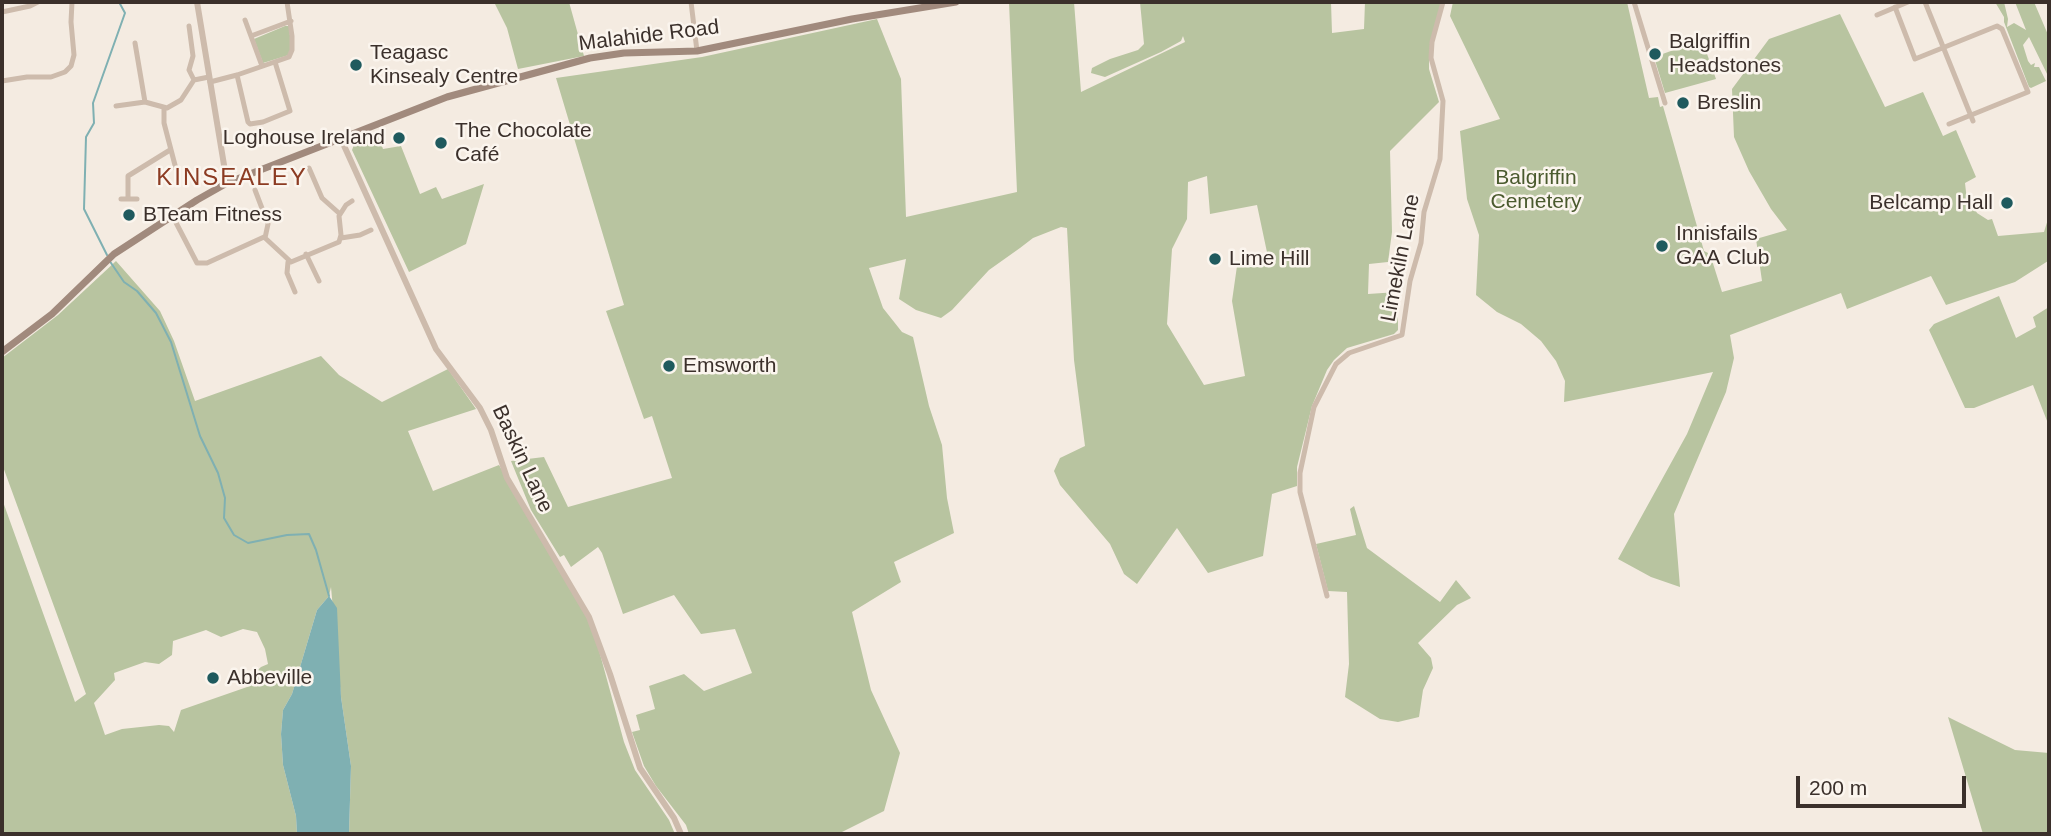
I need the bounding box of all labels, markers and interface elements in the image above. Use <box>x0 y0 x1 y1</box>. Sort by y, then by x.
street label: Malahide Road <box>577 15 721 57</box>
place label: Balgriffin Headstones <box>1669 29 1781 79</box>
place label: Teagasc Kinsealy Centre <box>370 40 518 90</box>
marker: Balgriffin Headstones <box>1647 46 1663 62</box>
marker: Teagasc Kinsealy Centre <box>348 57 364 73</box>
place label: Breslin <box>1697 90 1761 116</box>
marker: Breslin <box>1675 95 1691 111</box>
place label: The Chocolate Café <box>455 118 592 168</box>
place label: Loghouse Ireland <box>223 125 385 151</box>
marker: Loghouse Ireland <box>391 130 407 146</box>
marker: The Chocolate Café <box>433 135 449 151</box>
district label: KINSEALEY <box>157 164 307 192</box>
park label: Balgriffin Cemetery <box>1490 165 1582 215</box>
place label: Belcamp Hall <box>1869 190 1993 216</box>
street label: Limekiln Lane <box>1376 192 1426 324</box>
marker: Belcamp Hall <box>1999 195 2015 211</box>
place label: BTeam Fitness <box>143 202 282 228</box>
marker: BTeam Fitness <box>121 207 137 223</box>
place label: Innisfails GAA Club <box>1676 221 1769 271</box>
marker: Innisfails GAA Club <box>1654 238 1670 254</box>
place label: Lime Hill <box>1229 246 1310 272</box>
marker: Lime Hill <box>1207 251 1223 267</box>
place label: Emsworth <box>683 353 776 379</box>
marker: Emsworth <box>661 358 677 374</box>
street label: Baskin Lane <box>486 401 558 517</box>
place label: Abbeville <box>227 665 312 691</box>
marker: Abbeville <box>205 670 221 686</box>
scale bar <box>1799 762 1969 806</box>
text: 200 m <box>1809 776 1867 799</box>

